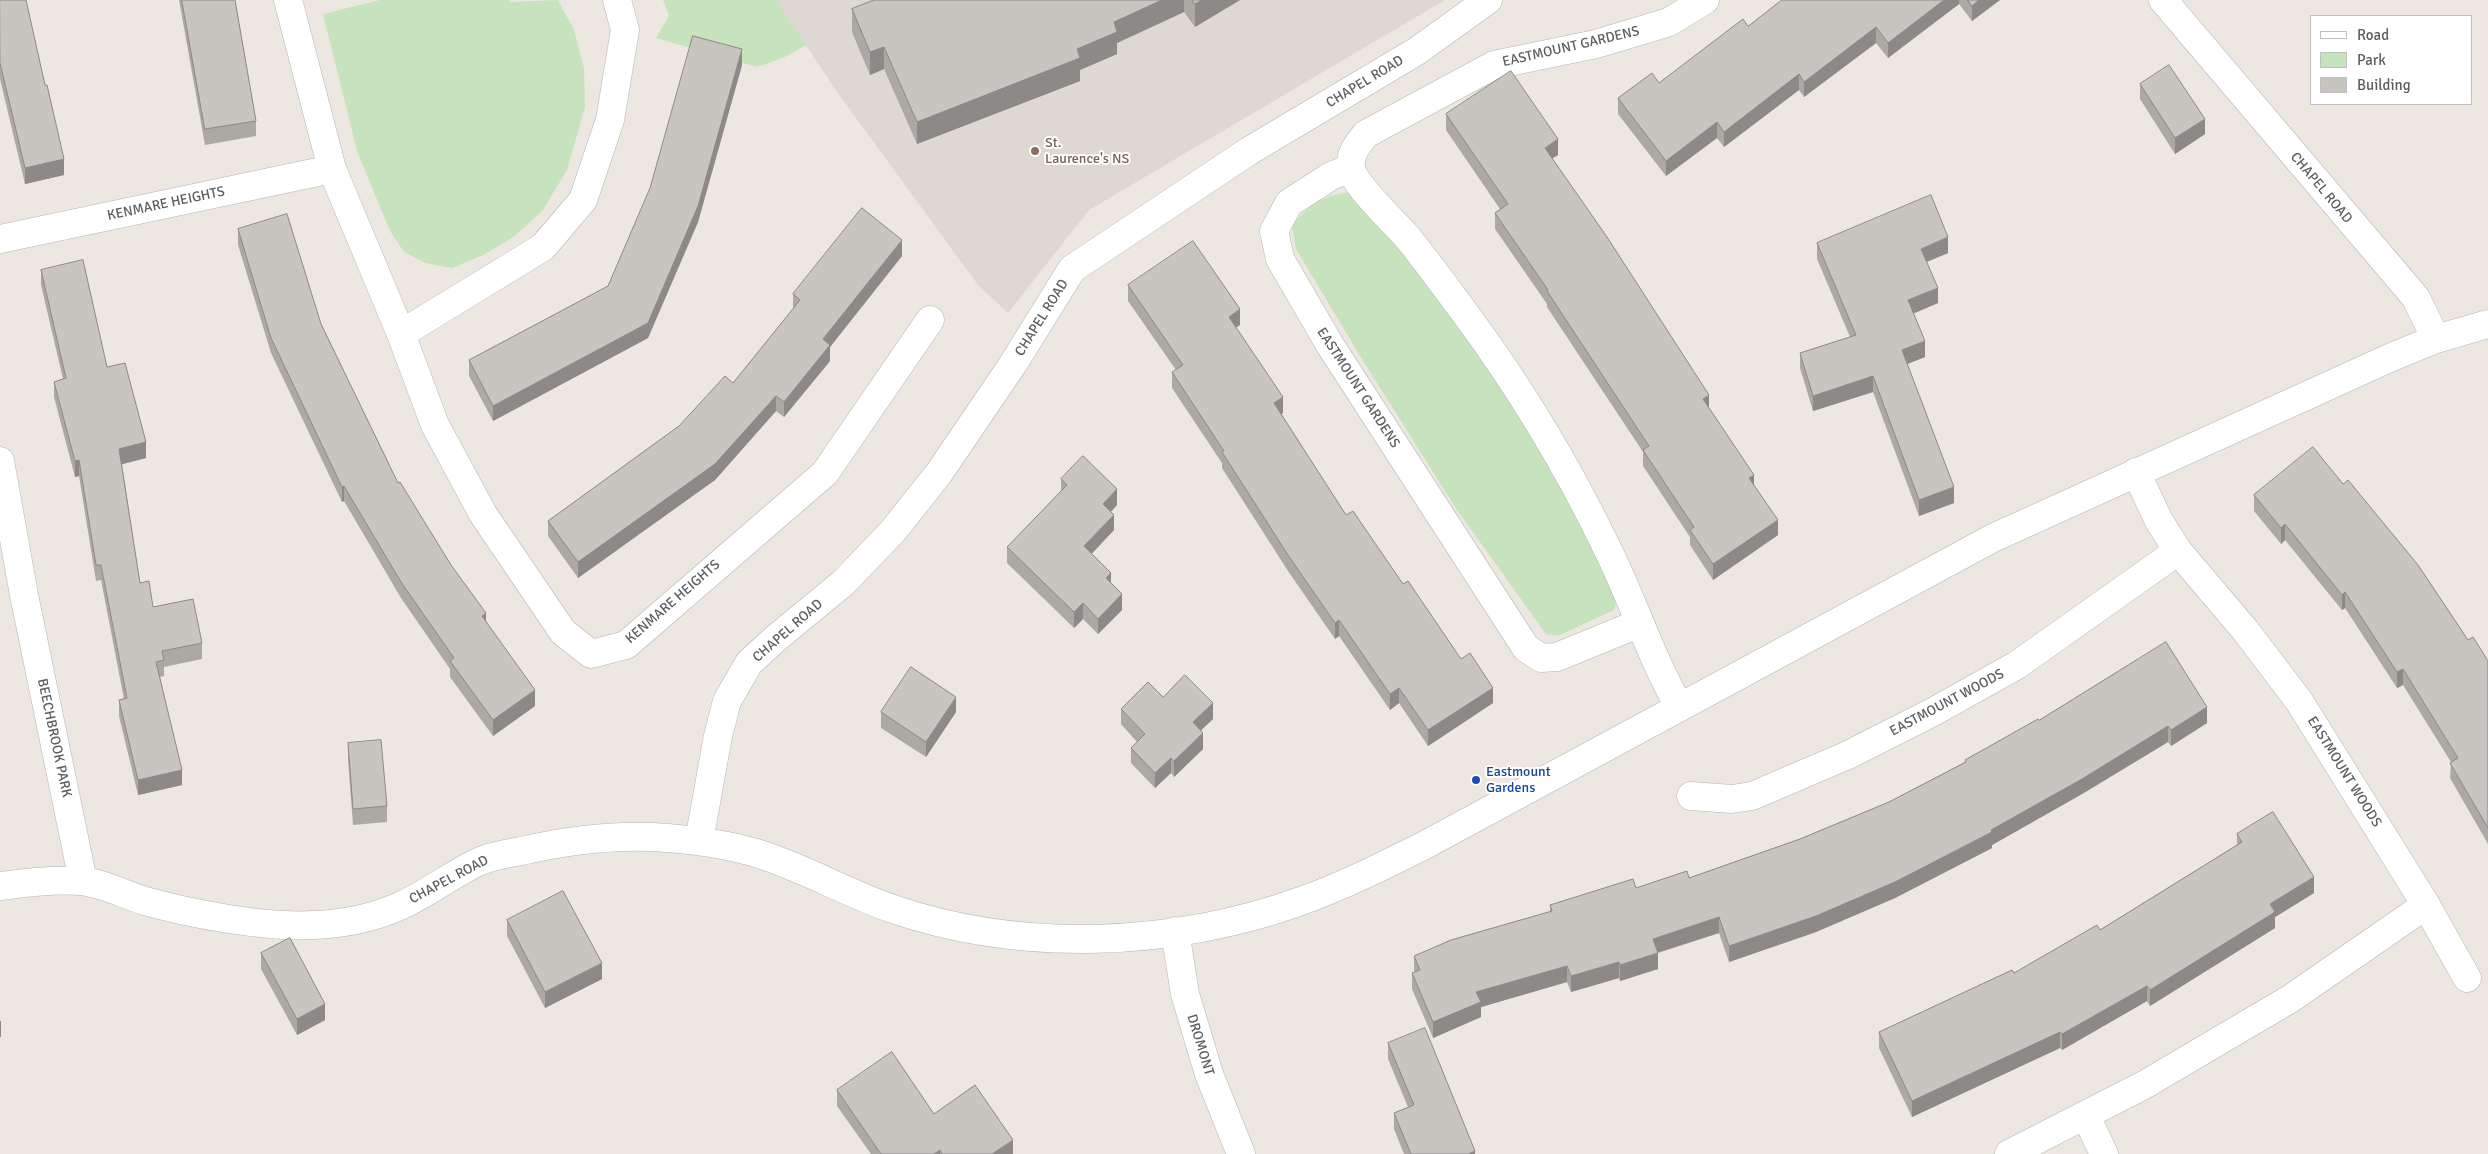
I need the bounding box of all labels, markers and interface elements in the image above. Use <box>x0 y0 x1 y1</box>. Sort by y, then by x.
legend <box>2310 15 2473 105</box>
street label: EASTMOUNT GARDENS <box>1501 23 1641 71</box>
text: Road <box>2357 26 2389 44</box>
text: Park <box>2357 51 2386 69</box>
street label: CHAPEL ROAD <box>1323 52 1407 112</box>
text: Building <box>2357 76 2411 94</box>
place label: St. Laurence's NS <box>1045 135 1129 168</box>
marker: St. Laurence's NS <box>1029 145 1041 157</box>
street label: CHAPEL ROAD <box>2286 149 2356 227</box>
street label: KENMARE HEIGHTS <box>106 183 226 225</box>
street label: CHAPEL ROAD <box>1012 276 1072 360</box>
street label: EASTMOUNT GARDENS <box>1313 325 1403 451</box>
street label: KENMARE HEIGHTS <box>622 556 724 648</box>
street label: CHAPEL ROAD <box>749 596 827 666</box>
street label: EASTMOUNT WOODS <box>1887 666 2007 740</box>
street label: BEECHBROOK PARK <box>33 677 75 799</box>
street label: EASTMOUNT WOODS <box>2303 714 2385 830</box>
place label: Eastmount Gardens <box>1486 764 1551 796</box>
marker: Eastmount Gardens <box>1470 774 1482 786</box>
street label: CHAPEL ROAD <box>406 852 492 908</box>
street label: DROMONT <box>1183 1012 1217 1078</box>

